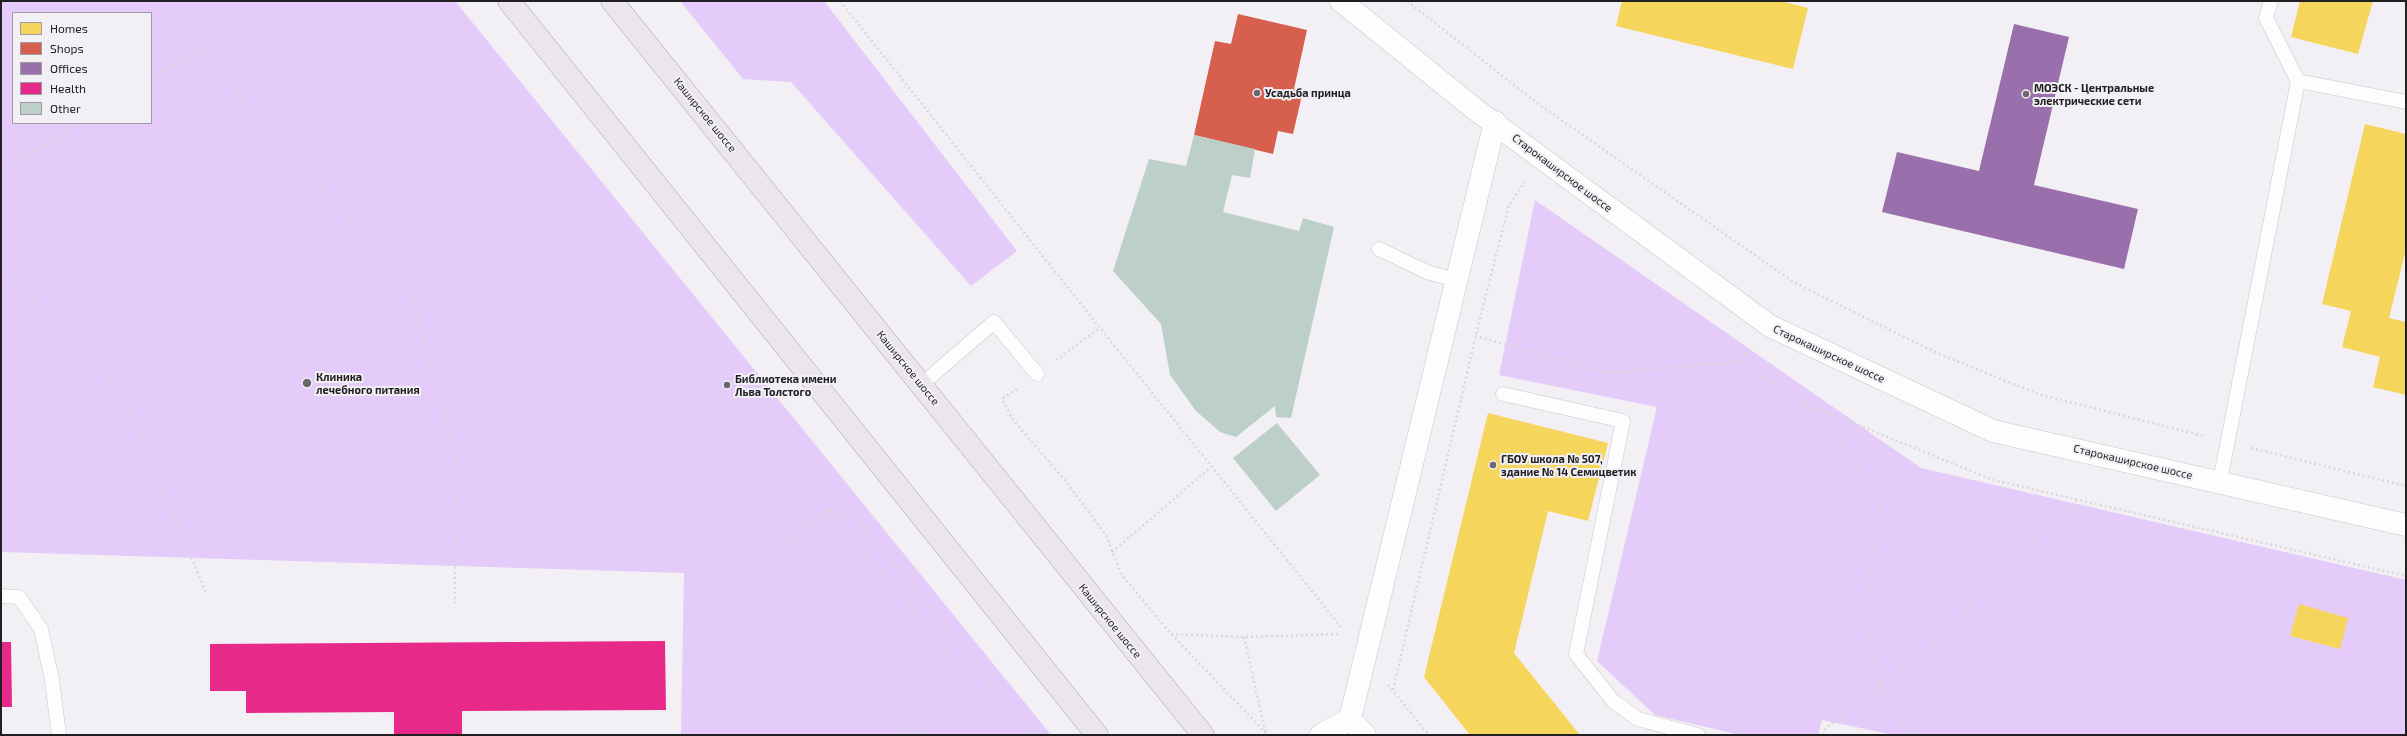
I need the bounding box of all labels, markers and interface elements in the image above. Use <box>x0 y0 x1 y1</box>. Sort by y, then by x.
legend <box>12 12 152 124</box>
text: Homes <box>50 21 88 35</box>
text: Shops <box>50 41 84 55</box>
text: Offices <box>50 61 87 75</box>
street label: Каширское шоссе <box>671 75 739 155</box>
text: Health <box>50 81 86 95</box>
place label: МОЭСК - Центральные электрические сети <box>2034 81 2154 107</box>
place label: Усадьба принца <box>1265 86 1351 100</box>
marker: Усадьба принца <box>1252 88 1262 98</box>
marker: МОЭСК - Центральные электрические сети <box>2021 89 2031 99</box>
text: Other <box>50 101 81 115</box>
street label: Старокаширское шоссе <box>1509 131 1615 215</box>
street label: Старокаширское шоссе <box>1771 322 1887 386</box>
street label: Каширское шоссе <box>874 328 942 408</box>
place label: Клиника лечебного питания <box>316 370 420 396</box>
place label: Библиотека имени Льва Толстого <box>735 372 836 398</box>
marker: Клиника лечебного питания <box>301 377 313 389</box>
marker: Библиотека имени Льва Толстого <box>722 380 732 390</box>
street label: Старокаширское шоссе <box>2072 442 2194 482</box>
place label: ГБОУ школа № 507, здание № 14 Семицветик <box>1501 452 1636 478</box>
marker: ГБОУ школа № 507, здание № 14 Семицветик <box>1488 460 1498 470</box>
street label: Каширское шоссе <box>1076 581 1144 661</box>

